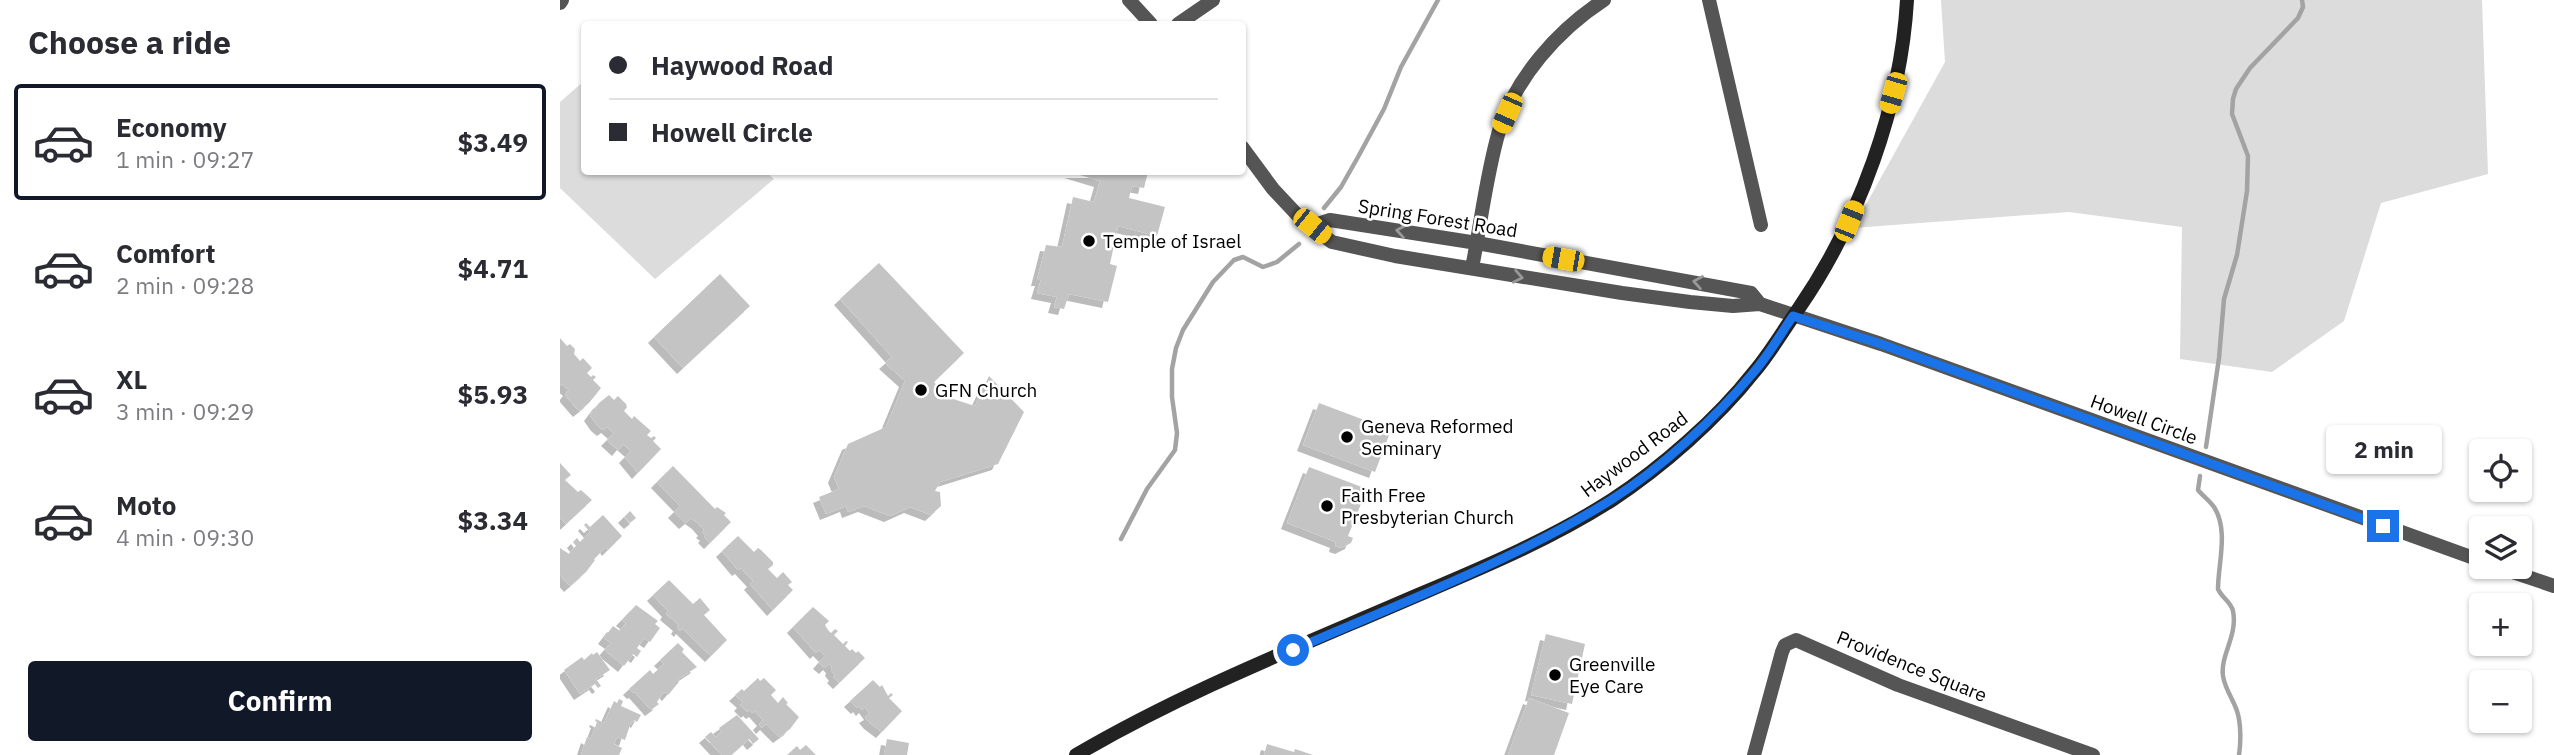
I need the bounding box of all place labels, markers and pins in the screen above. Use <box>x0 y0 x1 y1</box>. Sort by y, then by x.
place label: Temple of Israel <box>1103 229 1241 253</box>
marker: Temple of Israel <box>1081 233 1097 249</box>
place label: GFN Church <box>935 378 1037 402</box>
marker: GFN Church <box>913 382 929 398</box>
place label: Geneva Reformed Seminary <box>1361 414 1514 460</box>
marker: Geneva Reformed Seminary <box>1339 429 1355 445</box>
place label: Faith Free Presbyterian Church <box>1341 483 1514 529</box>
marker: Faith Free Presbyterian Church <box>1319 498 1335 514</box>
place label: Greenville Eye Care <box>1569 652 1655 698</box>
marker: Greenville Eye Care <box>1547 667 1563 683</box>

